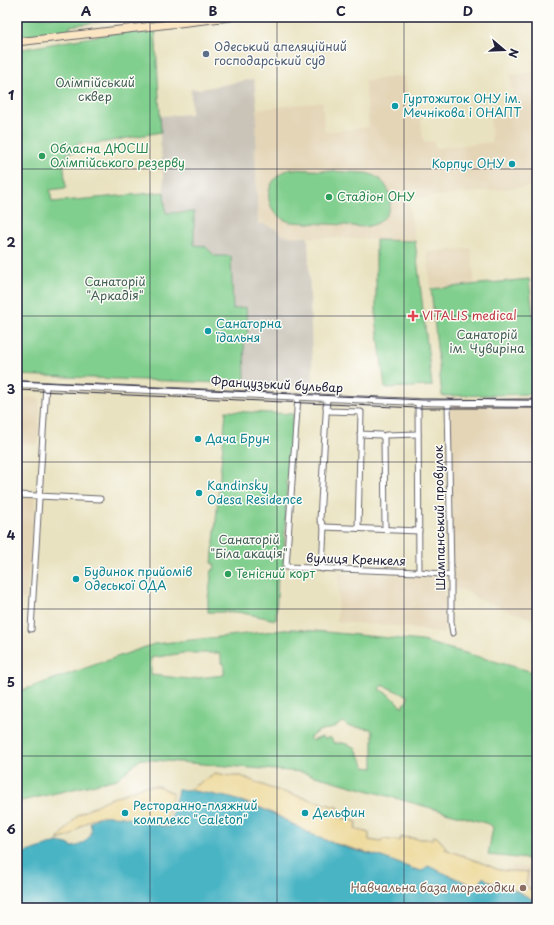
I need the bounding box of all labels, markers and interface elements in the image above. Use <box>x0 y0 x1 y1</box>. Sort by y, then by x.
text: A <box>81 1 91 20</box>
text: B <box>209 1 218 20</box>
text: C <box>336 1 346 20</box>
text: D <box>463 1 473 20</box>
north arrow <box>484 30 524 70</box>
place label: Одеський апеляційний господарський суд <box>214 37 347 69</box>
text: N <box>504 47 523 61</box>
marker: Одеський апеляційний господарський суд <box>201 49 211 59</box>
park label: Олімпійський сквер <box>55 73 135 105</box>
text: 1 <box>8 85 14 104</box>
place label: Гуртожиток ОНУ ім. Мечнікова і ОНАПТ <box>403 89 522 121</box>
marker: Гуртожиток ОНУ ім. Мечнікова і ОНАПТ <box>390 101 400 111</box>
place label: Обласна ДЮСШ Олімпійського резерву <box>50 139 185 171</box>
marker: Обласна ДЮСШ Олімпійського резерву <box>37 151 47 161</box>
place label: Корпус ОНУ <box>432 154 505 172</box>
marker: Корпус ОНУ <box>507 159 517 169</box>
place label: Стадіон ОНУ <box>337 187 415 205</box>
marker: Стадіон ОНУ <box>324 192 334 202</box>
text: 2 <box>6 232 16 251</box>
park label: Санаторій "Аркадія" <box>84 272 146 304</box>
place label: VITALIS medical <box>422 306 517 324</box>
marker: VITALIS medical <box>407 310 419 322</box>
place label: Санаторна їдальня <box>215 314 282 346</box>
park label: Санаторій ім. Чувиріна <box>449 325 525 357</box>
marker: Санаторна їдальня <box>203 326 213 336</box>
street label: Французький бульвар <box>211 372 344 396</box>
text: 3 <box>7 379 16 398</box>
place label: Дача Брун <box>205 429 270 447</box>
marker: Дача Брун <box>193 434 203 444</box>
street label: Шампанський провулок <box>429 444 449 591</box>
place label: Kandinsky Odesa Residence <box>207 476 302 508</box>
marker: Kandinsky Odesa Residence <box>194 488 204 498</box>
text: 4 <box>7 525 16 544</box>
park label: Санаторій "Біла акація" <box>210 530 288 562</box>
street label: вулиця Кренкеля <box>306 548 406 570</box>
place label: Будинок прийомів Одеської ОДА <box>84 562 192 594</box>
place label: Тенісний корт <box>236 564 316 582</box>
marker: Тенісний корт <box>223 569 233 579</box>
marker: Будинок прийомів Одеської ОДА <box>71 574 81 584</box>
text: 5 <box>7 672 15 691</box>
place label: Ресторанно-пляжний комплекс "Caleton" <box>133 796 258 828</box>
place label: Дельфин <box>312 803 365 821</box>
marker: Ресторанно-пляжний комплекс "Caleton" <box>120 808 130 818</box>
marker: Дельфин <box>300 808 310 818</box>
text: 6 <box>6 819 16 838</box>
place label: Навчальна база мореходки <box>350 878 515 896</box>
marker: Навчальна база мореходки <box>518 883 528 893</box>

